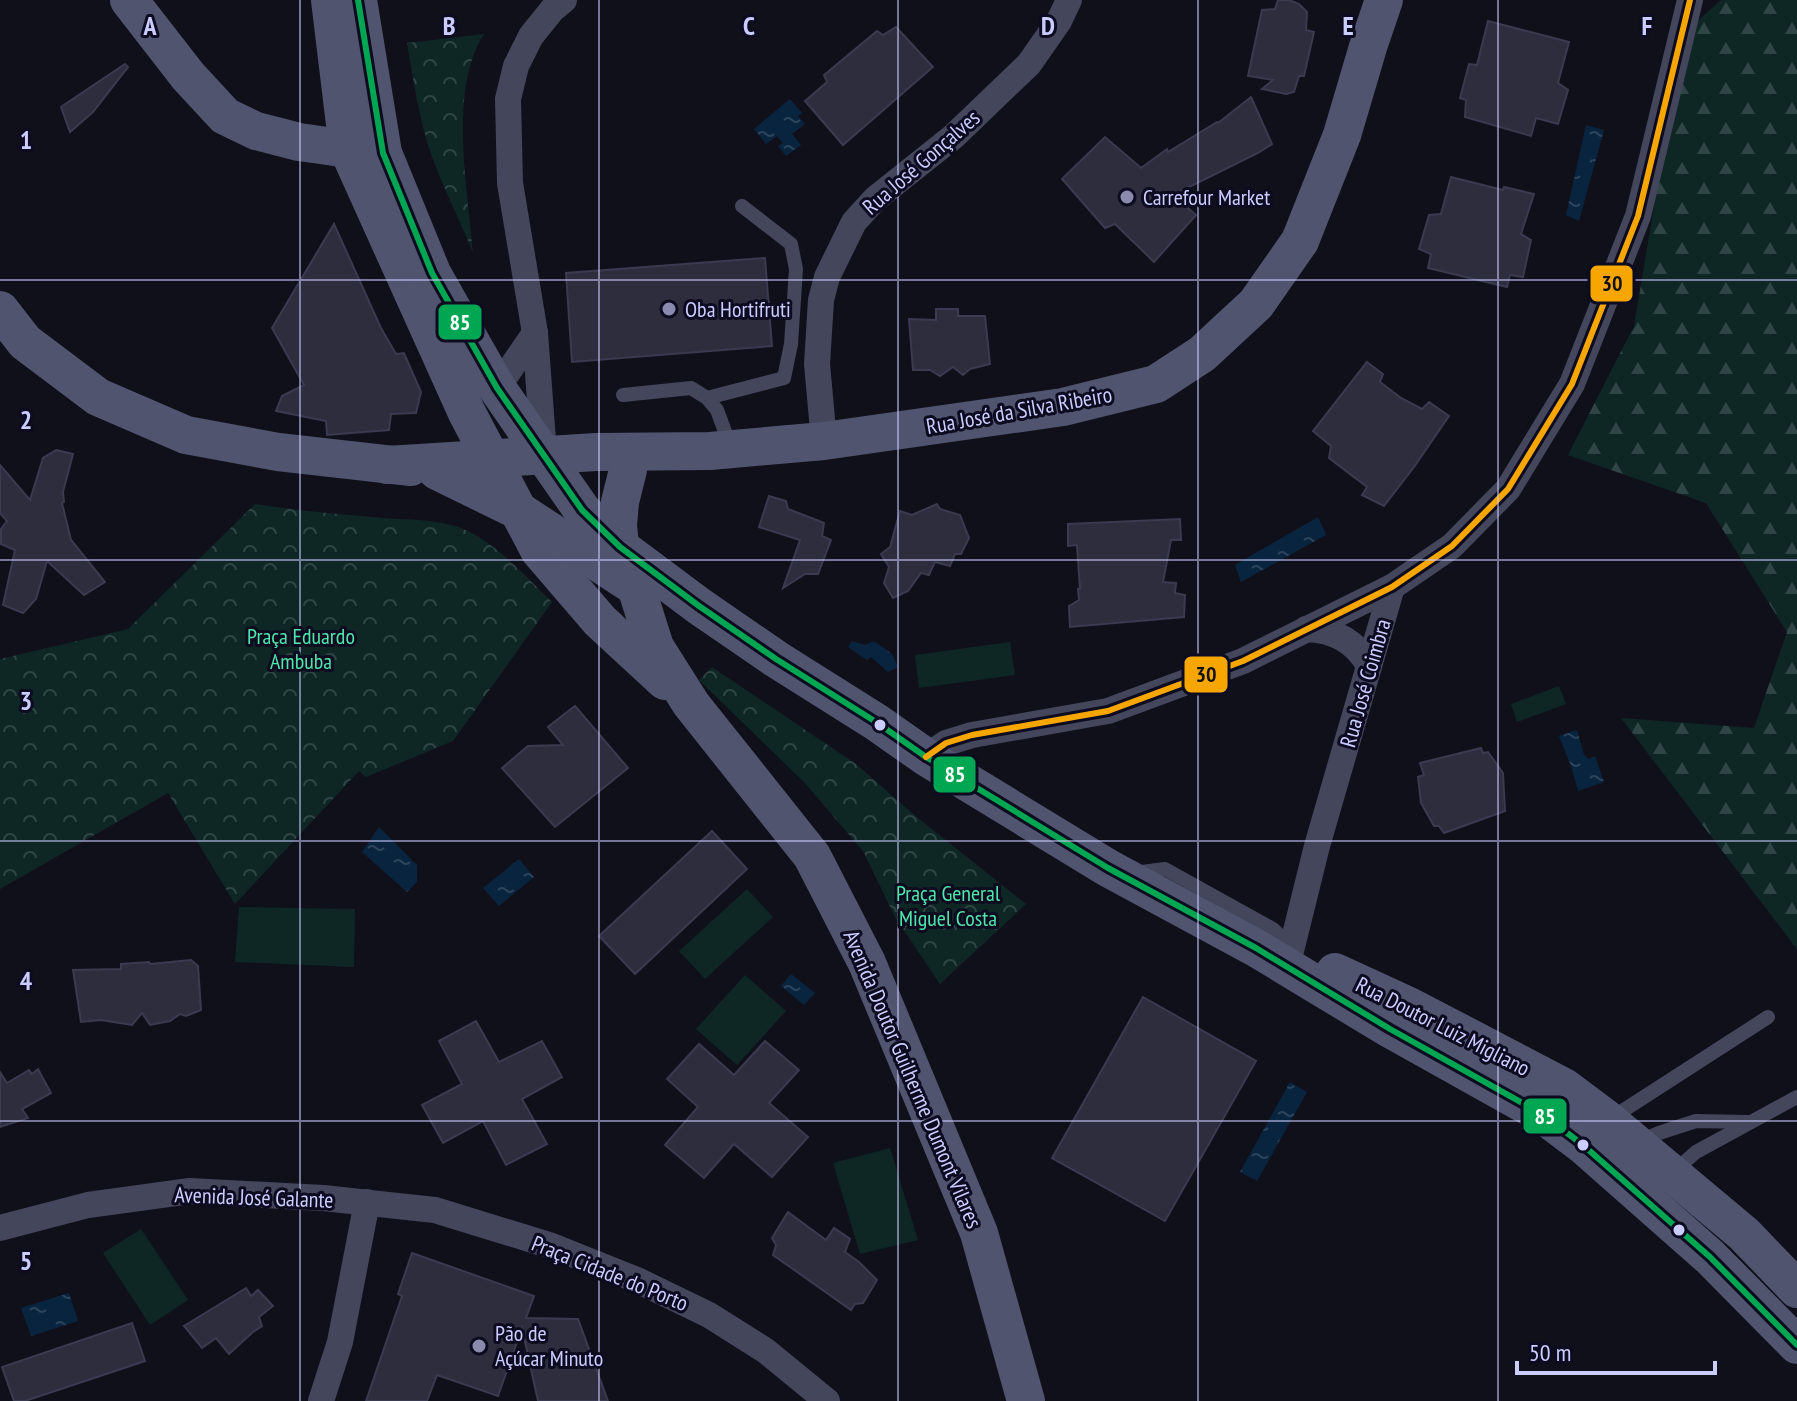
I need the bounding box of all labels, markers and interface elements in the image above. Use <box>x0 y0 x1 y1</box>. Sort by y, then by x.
text: A <box>142 9 157 42</box>
text: B <box>443 9 456 42</box>
text: C <box>743 9 755 42</box>
text: D <box>1041 9 1055 42</box>
text: E <box>1342 9 1354 42</box>
text: F <box>1642 9 1653 42</box>
street label: Rua José Gonçalves <box>857 103 985 221</box>
text: 1 <box>20 123 32 156</box>
place label: Carrefour Market <box>1143 183 1270 211</box>
marker: Carrefour Market <box>1118 188 1136 206</box>
line badge: 30 <box>1589 264 1634 303</box>
text: 30 <box>1601 269 1623 297</box>
place label: Oba Hortifruti <box>685 295 791 323</box>
marker: Oba Hortifruti <box>660 300 678 318</box>
line badge: 85 <box>437 303 483 341</box>
text: 85 <box>449 308 471 336</box>
street label: Rua José da Silva Ribeiro <box>924 380 1114 440</box>
text: 2 <box>20 403 32 436</box>
street label: Rua José Coimbra <box>1333 616 1397 750</box>
park label: Praça Eduardo Ambuba <box>247 622 355 675</box>
line badge: 30 <box>1183 655 1229 694</box>
text: 30 <box>1195 660 1217 688</box>
text: 3 <box>20 684 32 717</box>
unlabelled marker <box>872 717 888 733</box>
line badge: 85 <box>932 755 977 794</box>
text: 85 <box>944 760 966 788</box>
park label: Praça General Miguel Costa <box>896 879 1001 932</box>
street label: Avenida Doutor Guilherme Dumont Vilares <box>837 926 989 1232</box>
text: 4 <box>20 964 33 997</box>
street label: Rua Doutor Luiz Migliano <box>1351 970 1535 1082</box>
line badge: 85 <box>1522 1097 1568 1135</box>
text: 85 <box>1534 1102 1556 1130</box>
unlabelled marker <box>1575 1137 1591 1153</box>
street label: Avenida José Galante <box>174 1180 334 1214</box>
unlabelled marker <box>1671 1222 1687 1238</box>
street label: Praça Cidade do Porto <box>528 1229 692 1317</box>
text: 5 <box>20 1244 32 1277</box>
place label: Pão de Açúcar Minuto <box>495 1319 603 1372</box>
scale bar <box>1517 1325 1715 1375</box>
marker: Pão de Açúcar Minuto <box>470 1337 488 1355</box>
text: 50 m <box>1529 1337 1571 1368</box>

